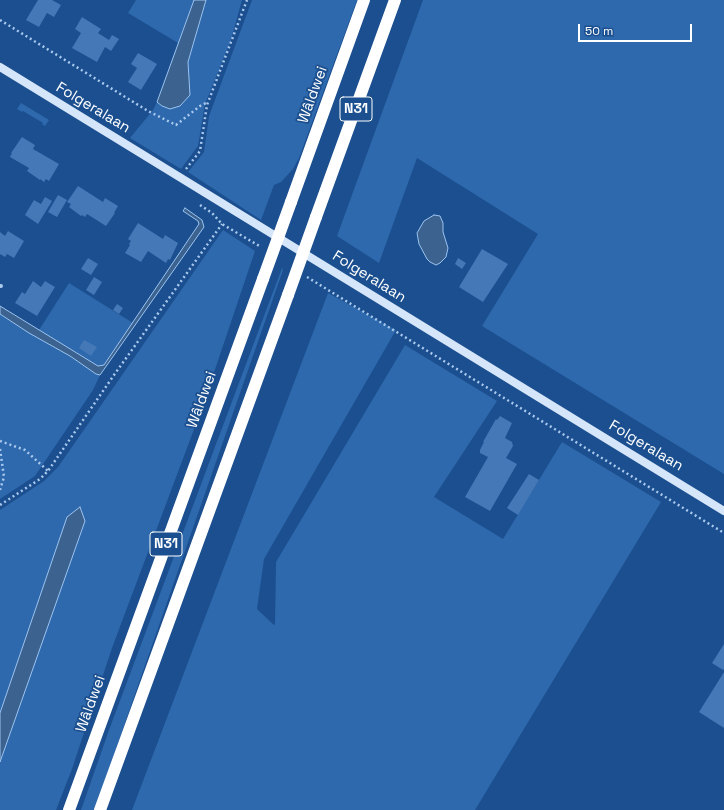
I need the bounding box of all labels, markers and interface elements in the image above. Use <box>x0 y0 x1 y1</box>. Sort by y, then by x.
scale bar <box>580 16 694 42</box>
text: 50 m <box>585 23 613 39</box>
street label: Wâldwei <box>294 64 332 126</box>
street label: Folgeralaan <box>53 79 133 137</box>
road number: N31 <box>340 97 372 121</box>
street label: Folgeralaan <box>329 247 409 307</box>
street label: Wâldwei <box>183 369 221 431</box>
street label: Folgeralaan <box>606 417 686 475</box>
road number: N31 <box>150 532 182 556</box>
street label: Wâldwei <box>72 673 110 735</box>

